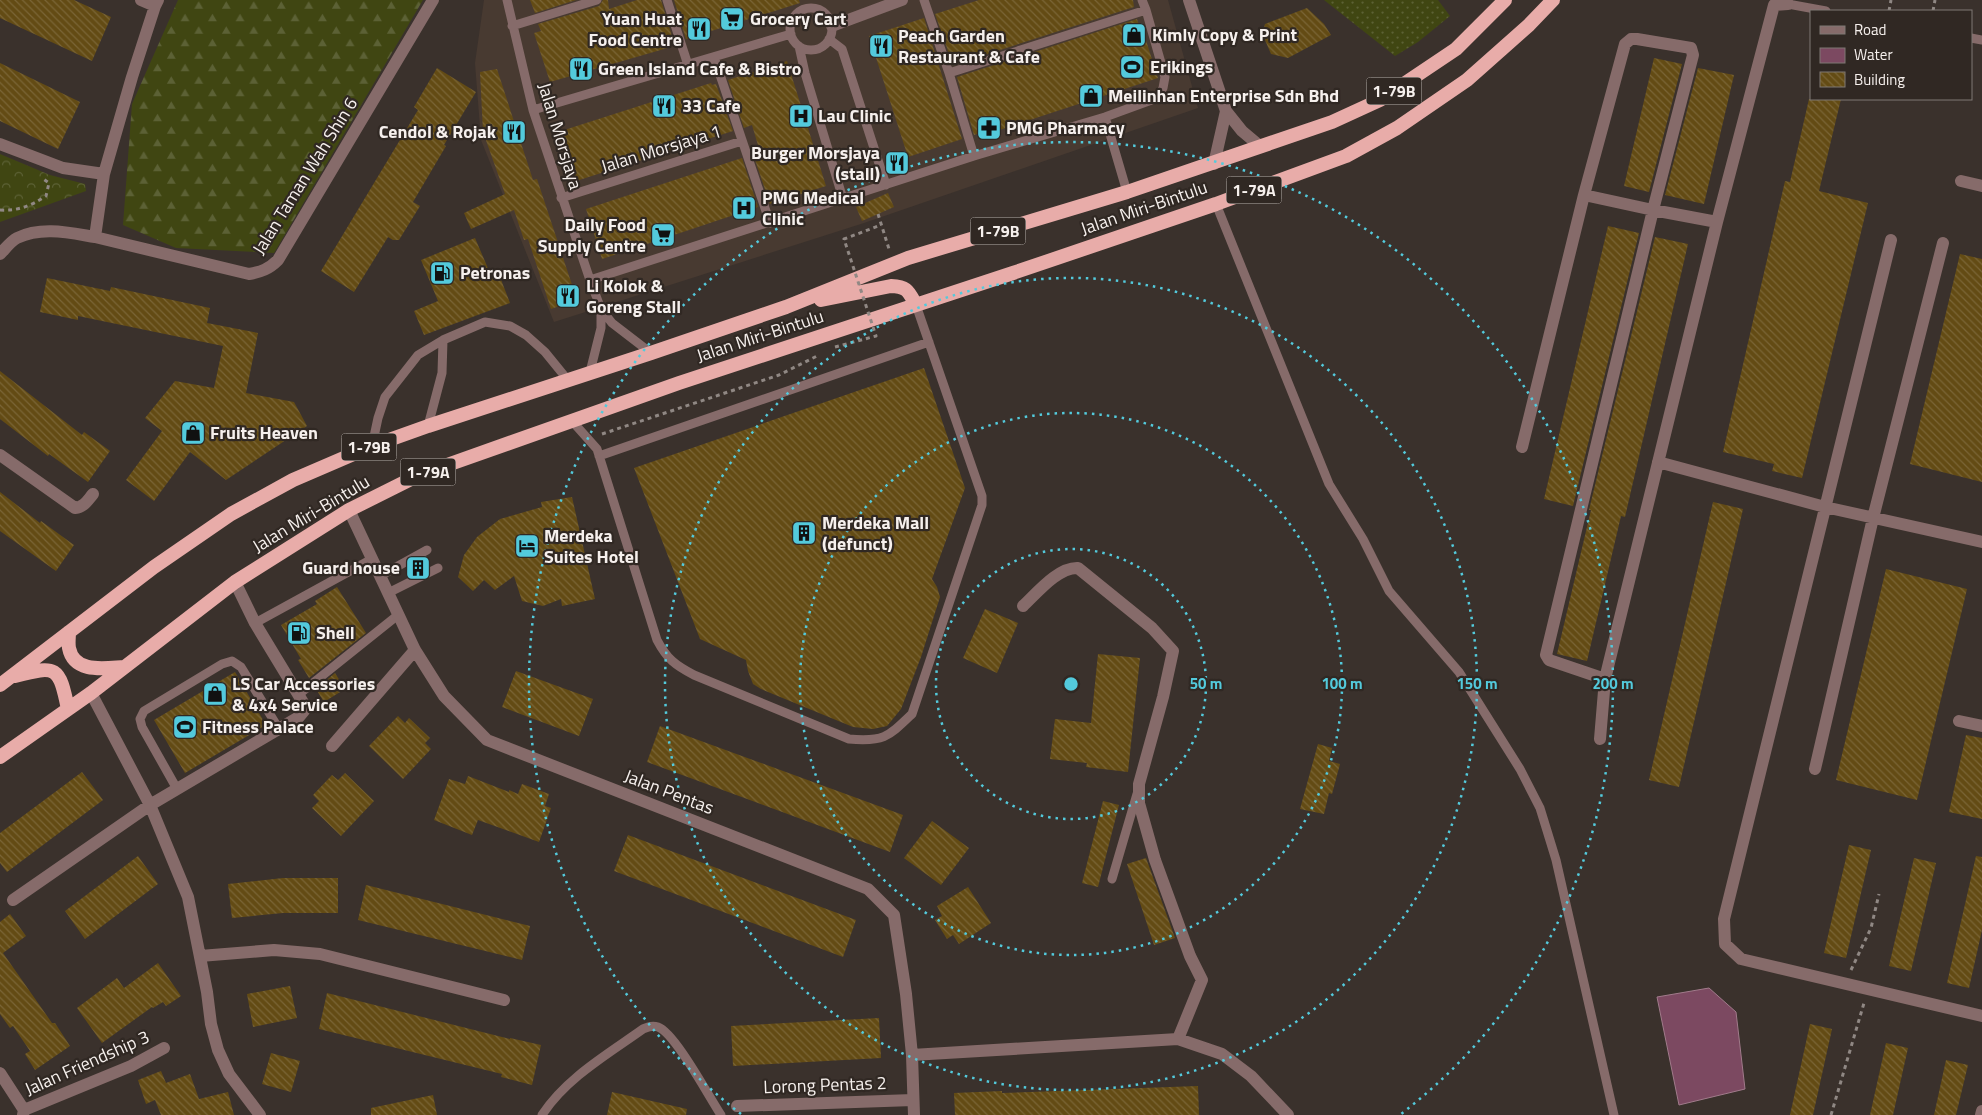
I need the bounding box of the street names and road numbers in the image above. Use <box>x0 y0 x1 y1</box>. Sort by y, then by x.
road number: 1-79B <box>1366 78 1422 104</box>
street label: Jalan Morsjaya <box>531 79 590 193</box>
street label: Jalan Taman Wah Shin 6 <box>245 92 364 260</box>
street label: Jalan Morsjaya 1 <box>597 117 724 180</box>
street label: Jalan Miri-Bintulu <box>1077 173 1211 242</box>
road number: 1-79A <box>1226 176 1282 204</box>
road number: 1-79B <box>970 218 1026 245</box>
street label: Jalan Miri-Bintulu <box>693 302 827 369</box>
road number: 1-79B <box>342 434 396 461</box>
road number: 1-79A <box>400 458 456 486</box>
street label: Jalan Miri-Bintulu <box>247 468 374 559</box>
street label: Jalan Pentas <box>620 762 718 821</box>
street label: Jalan Friendship 3 <box>20 1023 154 1102</box>
street label: Lorong Pentas 2 <box>763 1069 887 1100</box>

